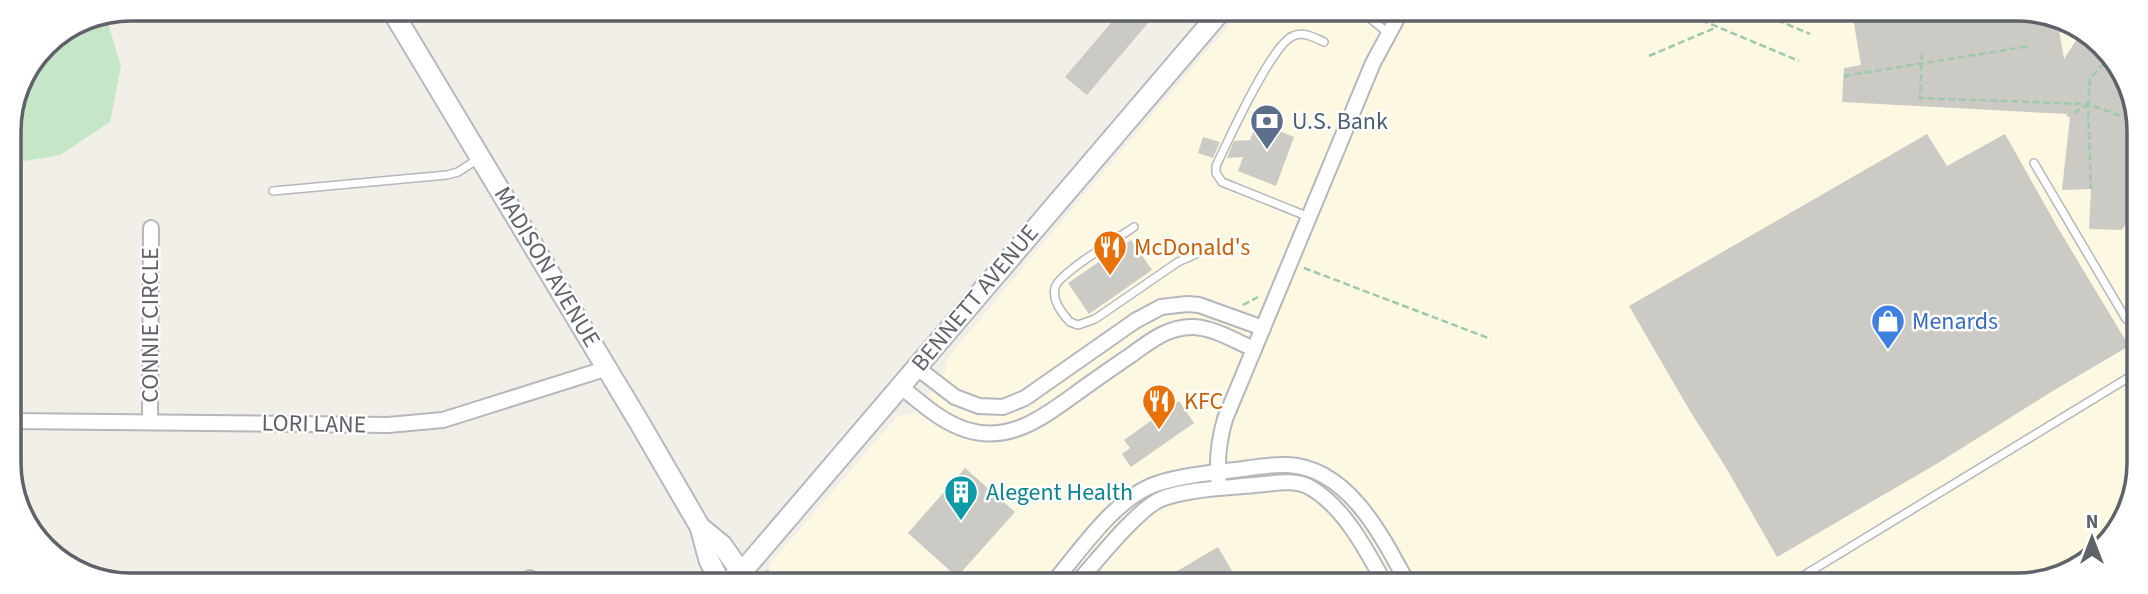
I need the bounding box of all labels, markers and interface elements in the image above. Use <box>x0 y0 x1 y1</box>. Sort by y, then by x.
bank icon: U.S. Bank <box>1248 102 1286 151</box>
place label: U.S. Bank <box>1292 104 1388 139</box>
street label: MADISON AVENUE <box>485 180 609 354</box>
street label: BENNETT AVENUE <box>903 217 1047 379</box>
restaurant icon: McDonald's <box>1091 228 1129 277</box>
place label: McDonald's <box>1134 230 1250 265</box>
street label: CONNIE CIRCLE <box>133 247 168 403</box>
shop icon: Menards <box>1869 302 1907 351</box>
place label: Menards <box>1912 304 1998 339</box>
restaurant icon: KFC <box>1140 382 1178 431</box>
place label: KFC <box>1184 384 1223 419</box>
street label: LORI LANE <box>261 406 367 442</box>
building icon: Alegent Health <box>942 473 980 522</box>
place label: Alegent Health <box>986 475 1133 510</box>
north arrow <box>2057 503 2127 573</box>
text: N <box>2086 509 2098 536</box>

